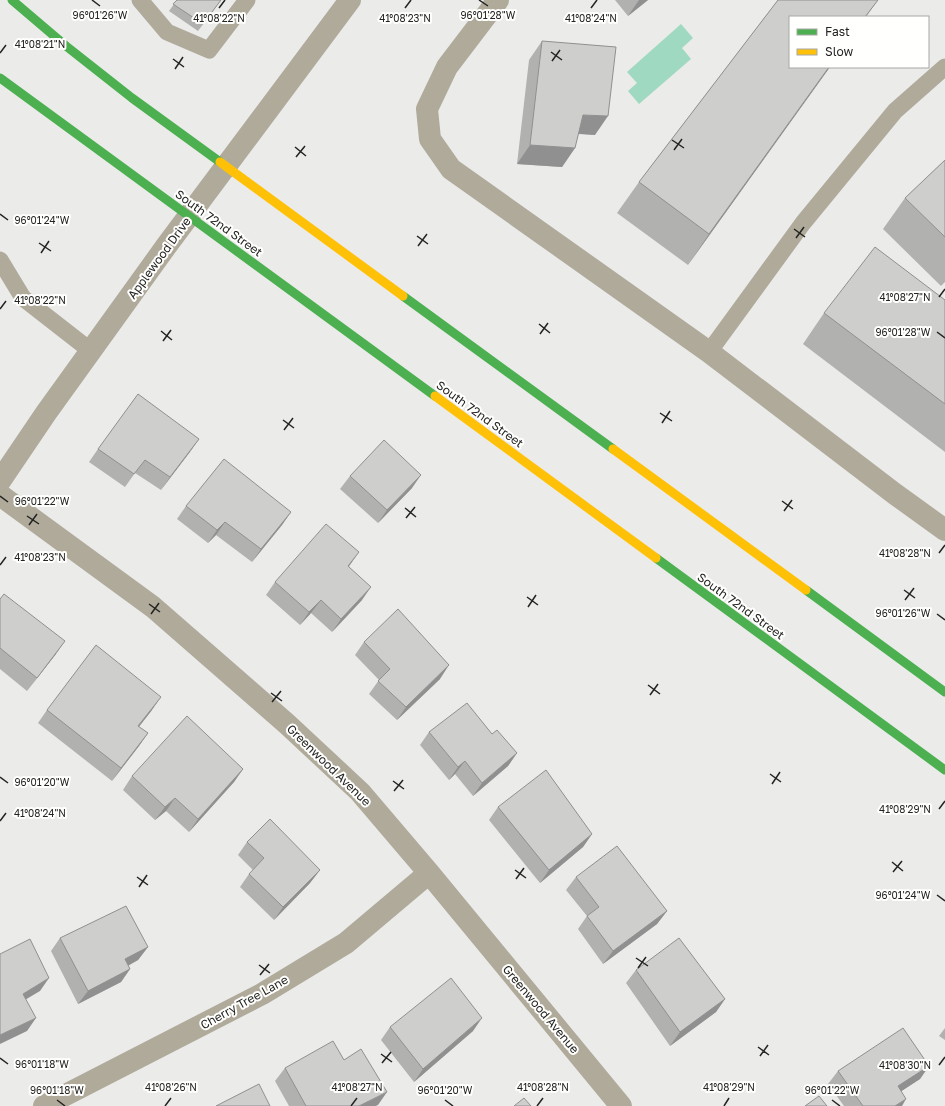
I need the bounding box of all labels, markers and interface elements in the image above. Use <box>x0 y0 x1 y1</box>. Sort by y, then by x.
text: 96°01'26"W <box>73 9 128 21</box>
text: 96°01'28"W <box>461 9 516 21</box>
text: 41°08'22"N <box>193 12 245 24</box>
text: 41°08'23"N <box>379 12 431 24</box>
text: 41°08'24"N <box>565 12 617 24</box>
legend <box>789 16 929 68</box>
text: Fast <box>825 24 850 39</box>
text: 41°08'21"N <box>15 38 65 50</box>
text: Slow <box>825 44 853 59</box>
street label: South 72nd Street <box>173 186 266 260</box>
text: 96°01'24"W <box>15 214 70 226</box>
street label: Applewood Drive <box>124 214 194 302</box>
text: 41°08'27"N <box>879 291 931 303</box>
text: 41°08'22"N <box>14 294 66 306</box>
text: 96°01'28"W <box>876 326 931 338</box>
street label: South 72nd Street <box>434 377 527 451</box>
text: 96°01'22"W <box>15 495 70 507</box>
text: 41°08'28"N <box>879 547 931 559</box>
text: 41°08'23"N <box>14 551 66 563</box>
street label: South 72nd Street <box>695 569 788 643</box>
text: 96°01'26"W <box>876 607 931 619</box>
street label: Greenwood Avenue <box>284 721 374 809</box>
text: 96°01'20"W <box>15 776 70 788</box>
text: 41°08'29"N <box>879 803 931 815</box>
text: 41°08'24"N <box>14 807 66 819</box>
text: 96°01'24"W <box>876 889 931 901</box>
street label: Greenwood Avenue <box>500 962 582 1056</box>
street label: Cherry Tree Lane <box>198 972 290 1032</box>
text: 96°01'18"W <box>15 1058 69 1070</box>
text: 41°08'30"N <box>879 1059 931 1071</box>
text: 41°08'26"N <box>145 1081 197 1093</box>
text: 41°08'27"N <box>331 1081 383 1093</box>
text: 41°08'28"N <box>517 1081 569 1093</box>
text: 41°08'29"N <box>703 1081 755 1093</box>
text: 96°01'18"W <box>30 1084 84 1096</box>
text: 96°01'20"W <box>418 1084 473 1096</box>
text: 96°01'22"W <box>805 1084 860 1096</box>

